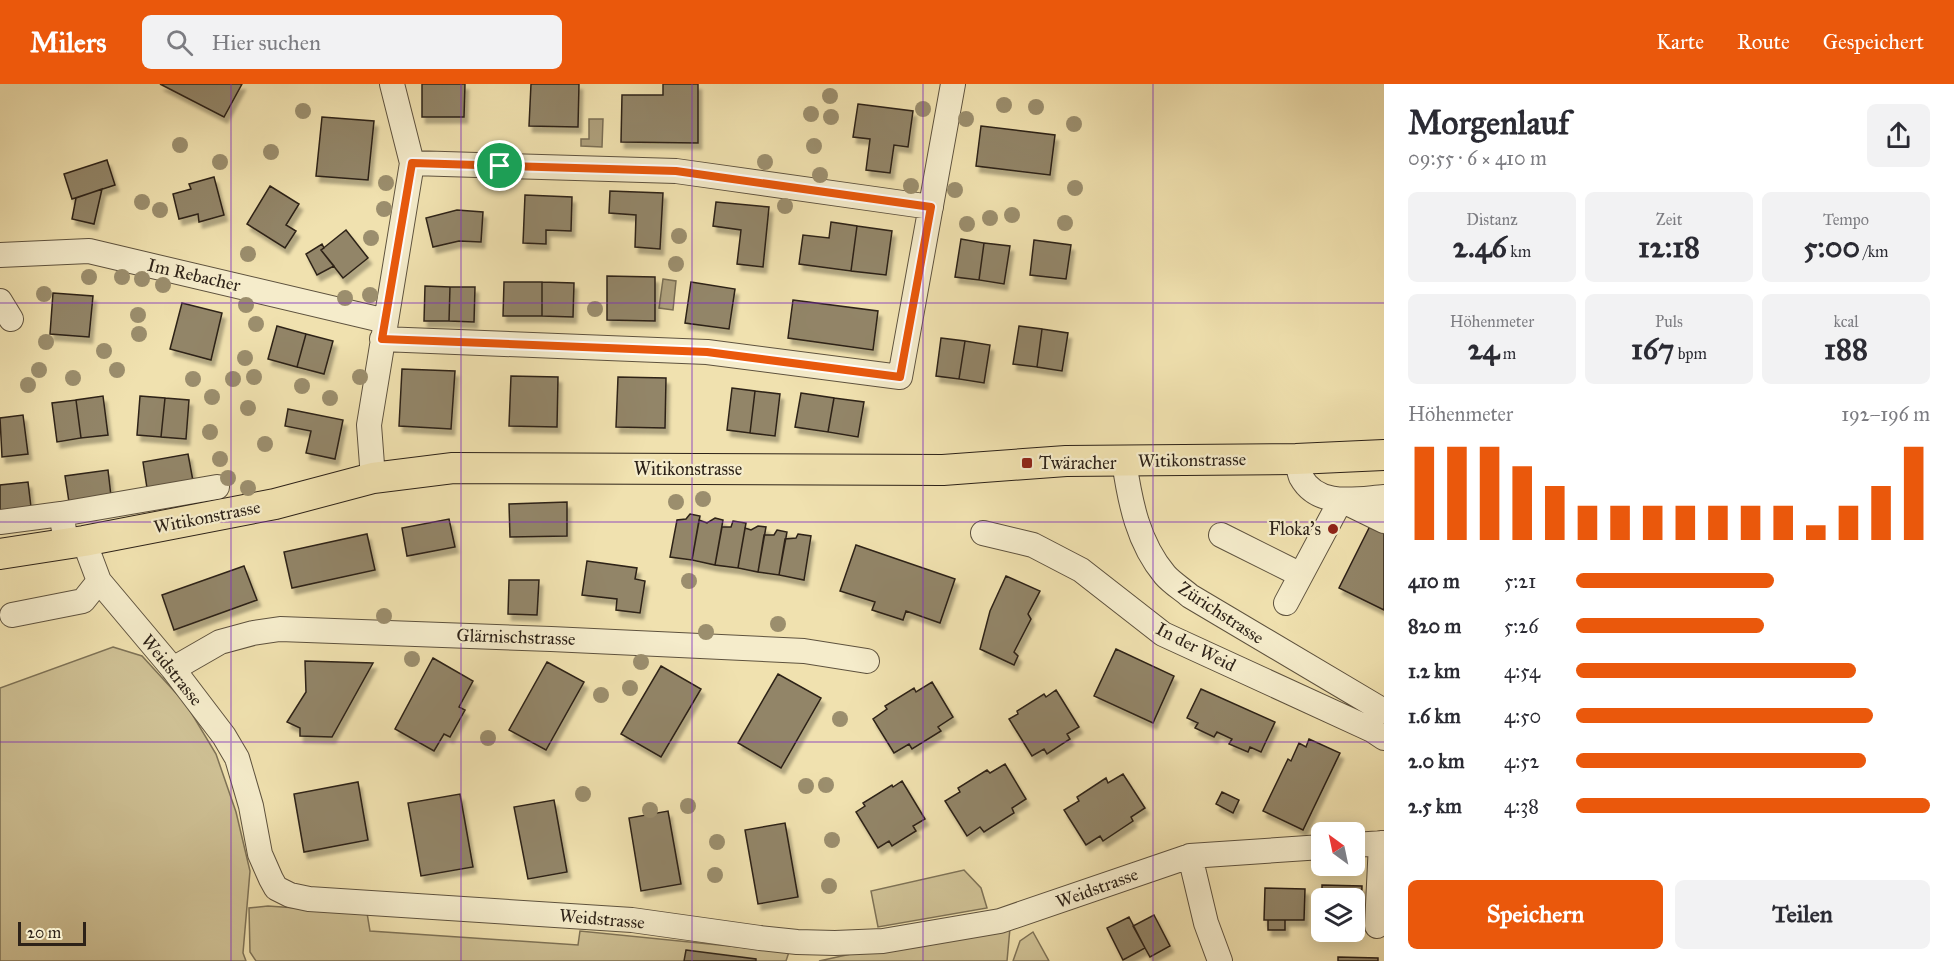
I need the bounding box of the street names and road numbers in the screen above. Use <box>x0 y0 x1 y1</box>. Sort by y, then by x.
street label: Im Rebacher <box>145 254 243 296</box>
street label: Witikonstrasse <box>1138 448 1246 472</box>
street label: Witikonstrasse <box>634 458 742 480</box>
street label: Witikonstrasse <box>152 496 262 538</box>
street label: Zürichstrasse <box>1174 577 1268 649</box>
street label: In der Weid <box>1153 618 1239 676</box>
street label: Glärnischstrasse <box>456 624 576 650</box>
street label: Weidstrasse <box>136 630 208 710</box>
street label: Weidstrasse <box>1053 863 1141 913</box>
street label: Weidstrasse <box>558 904 646 934</box>

